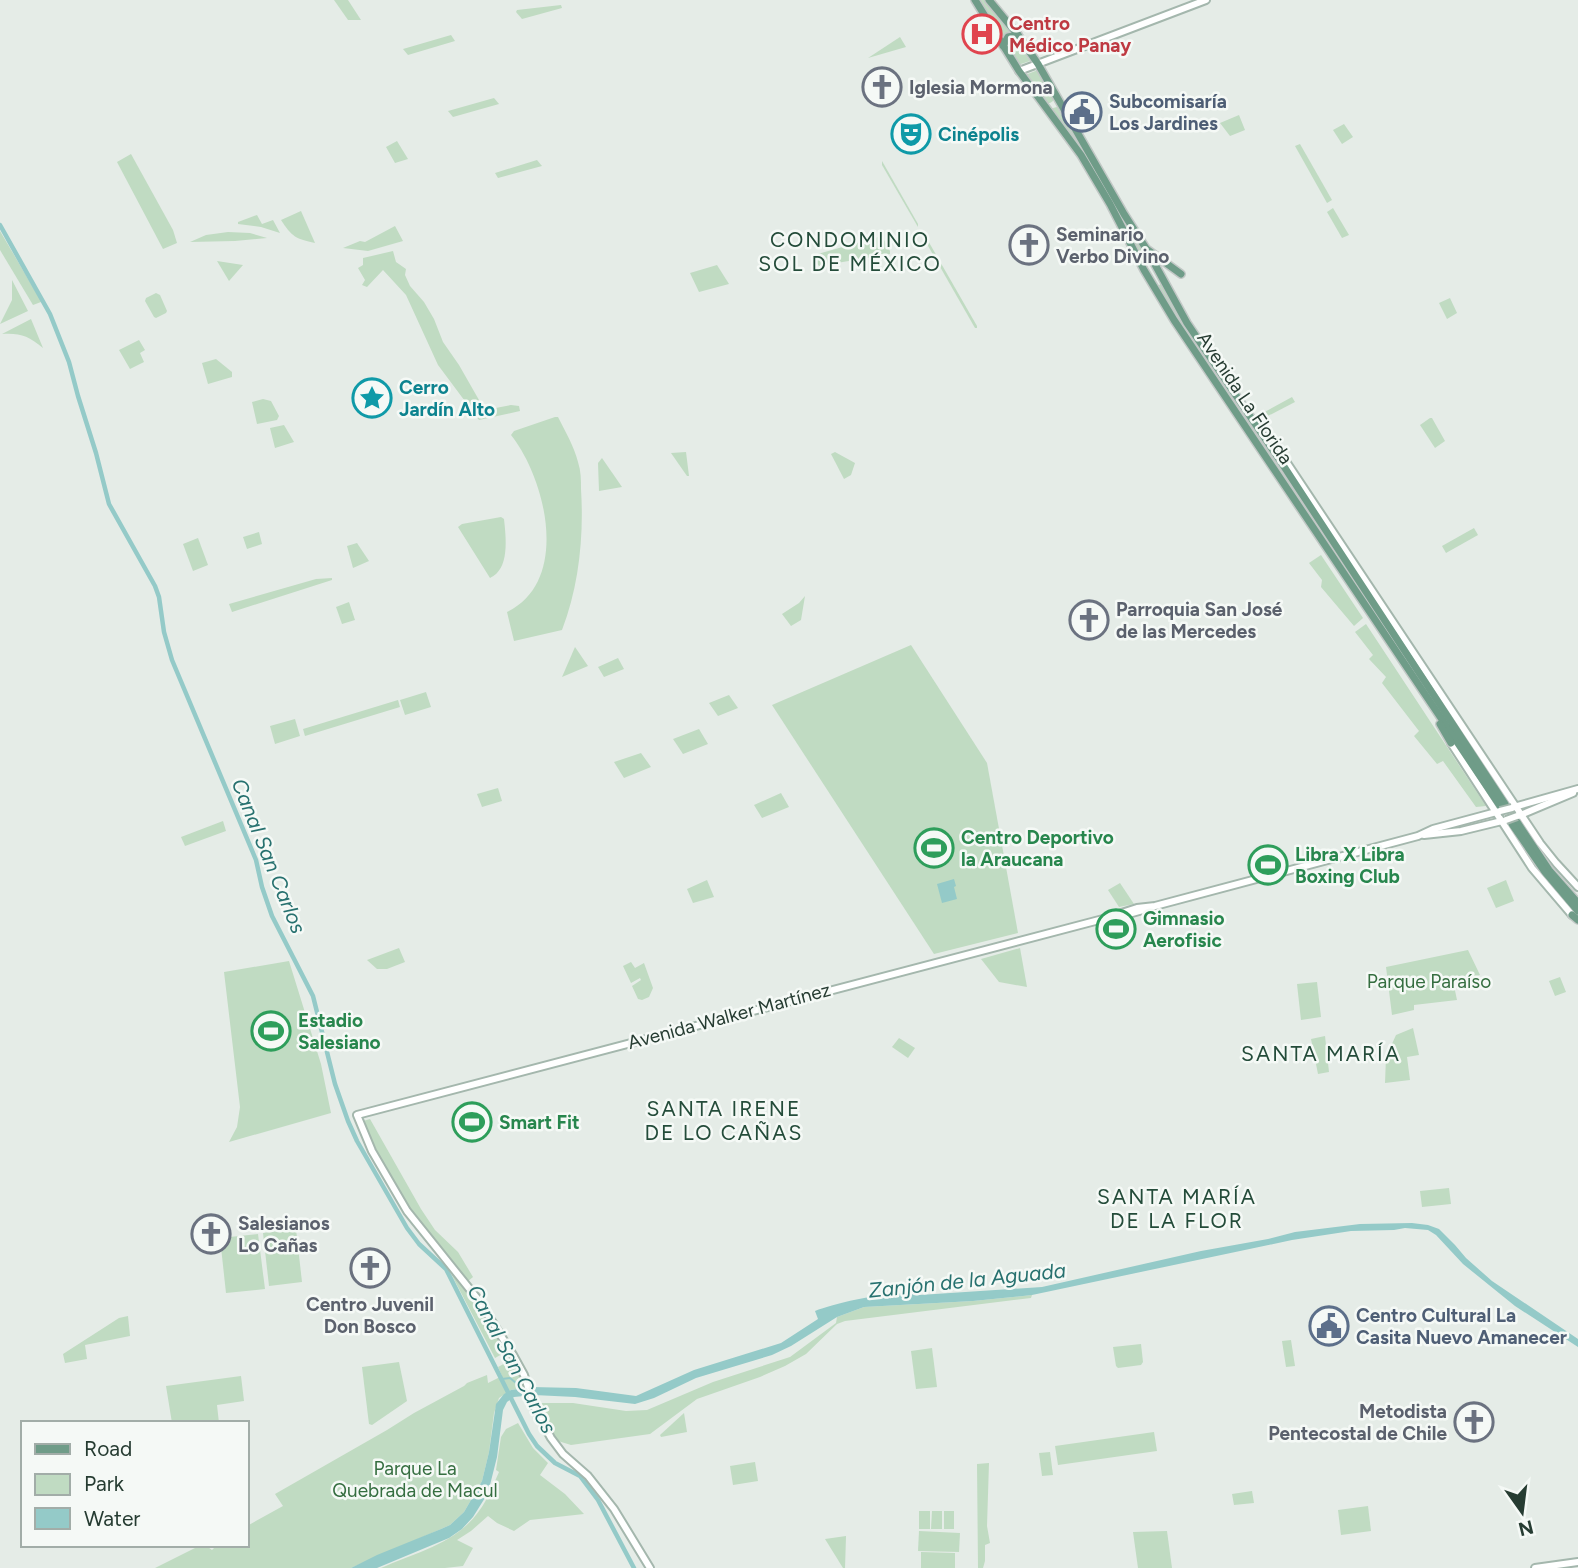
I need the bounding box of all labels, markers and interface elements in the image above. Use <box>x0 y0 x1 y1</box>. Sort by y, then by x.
place label: Centro Médico Panay <box>1009 12 1131 57</box>
hospital icon: Centro Médico Panay <box>961 13 1003 55</box>
church icon: Iglesia Mormona <box>861 66 903 108</box>
place label: Iglesia Mormona <box>909 76 1053 99</box>
place label: Subcomisaría Los Jardines <box>1109 90 1227 135</box>
public building icon: Subcomisaría Los Jardines <box>1061 91 1103 133</box>
theatre icon: Cinépolis <box>890 113 932 155</box>
place label: Cinépolis <box>938 123 1019 146</box>
place label: Seminario Verbo Divino <box>1056 223 1169 268</box>
church icon: Seminario Verbo Divino <box>1008 224 1050 266</box>
district label: CONDOMINIO SOL DE MÉXICO <box>758 227 942 276</box>
street label: Avenida La Florida <box>1192 327 1298 469</box>
place label: Cerro Jardín Alto <box>399 376 495 421</box>
place icon: Cerro Jardín Alto <box>351 377 393 419</box>
place label: Parroquia San José de las Mercedes <box>1116 598 1283 643</box>
church icon: Parroquia San José de las Mercedes <box>1068 599 1110 641</box>
water label: Canal San Carlos <box>227 775 312 937</box>
place label: Centro Deportivo la Araucana <box>961 826 1114 871</box>
sports icon: Centro Deportivo la Araucana <box>913 827 955 869</box>
place label: Libra X Libra Boxing Club <box>1295 843 1405 888</box>
sports icon: Libra X Libra Boxing Club <box>1247 844 1289 886</box>
place label: Gimnasio Aerofisic <box>1143 907 1224 952</box>
sports icon: Gimnasio Aerofisic <box>1095 908 1137 950</box>
park label: Parque Paraíso <box>1367 970 1491 993</box>
street label: Avenida Walker Martínez <box>625 978 833 1054</box>
place label: Estadio Salesiano <box>298 1009 381 1054</box>
sports icon: Estadio Salesiano <box>250 1010 292 1052</box>
district label: SANTA MARÍA <box>1241 1041 1401 1066</box>
district label: SANTA IRENE DE LO CAÑAS <box>645 1096 803 1145</box>
sports icon: Smart Fit <box>451 1101 493 1143</box>
place label: Smart Fit <box>499 1111 580 1134</box>
district label: SANTA MARÍA DE LA FLOR <box>1097 1184 1257 1233</box>
place label: Salesianos Lo Cañas <box>238 1212 330 1257</box>
church icon: Salesianos Lo Cañas <box>190 1213 232 1255</box>
church icon: Centro Juvenil Don Bosco <box>349 1247 391 1289</box>
water label: Zanjón de la Aguada <box>867 1257 1067 1303</box>
water label: Canal San Carlos <box>462 1280 562 1438</box>
place label: Centro Juvenil Don Bosco <box>306 1293 434 1338</box>
place label: Centro Cultural La Casita Nuevo Amanecer <box>1356 1304 1567 1349</box>
public building icon: Centro Cultural La Casita Nuevo Amanecer <box>1308 1305 1350 1347</box>
place label: Metodista Pentecostal de Chile <box>1268 1400 1447 1445</box>
church icon: Metodista Pentecostal de Chile <box>1453 1401 1495 1443</box>
legend <box>21 1421 248 1547</box>
text: Road <box>84 1436 132 1461</box>
park label: Parque La Quebrada de Macul <box>332 1457 498 1502</box>
text: Park <box>84 1471 125 1496</box>
north arrow <box>1487 1477 1557 1547</box>
text: Water <box>84 1506 140 1531</box>
text: N <box>1516 1515 1536 1541</box>

